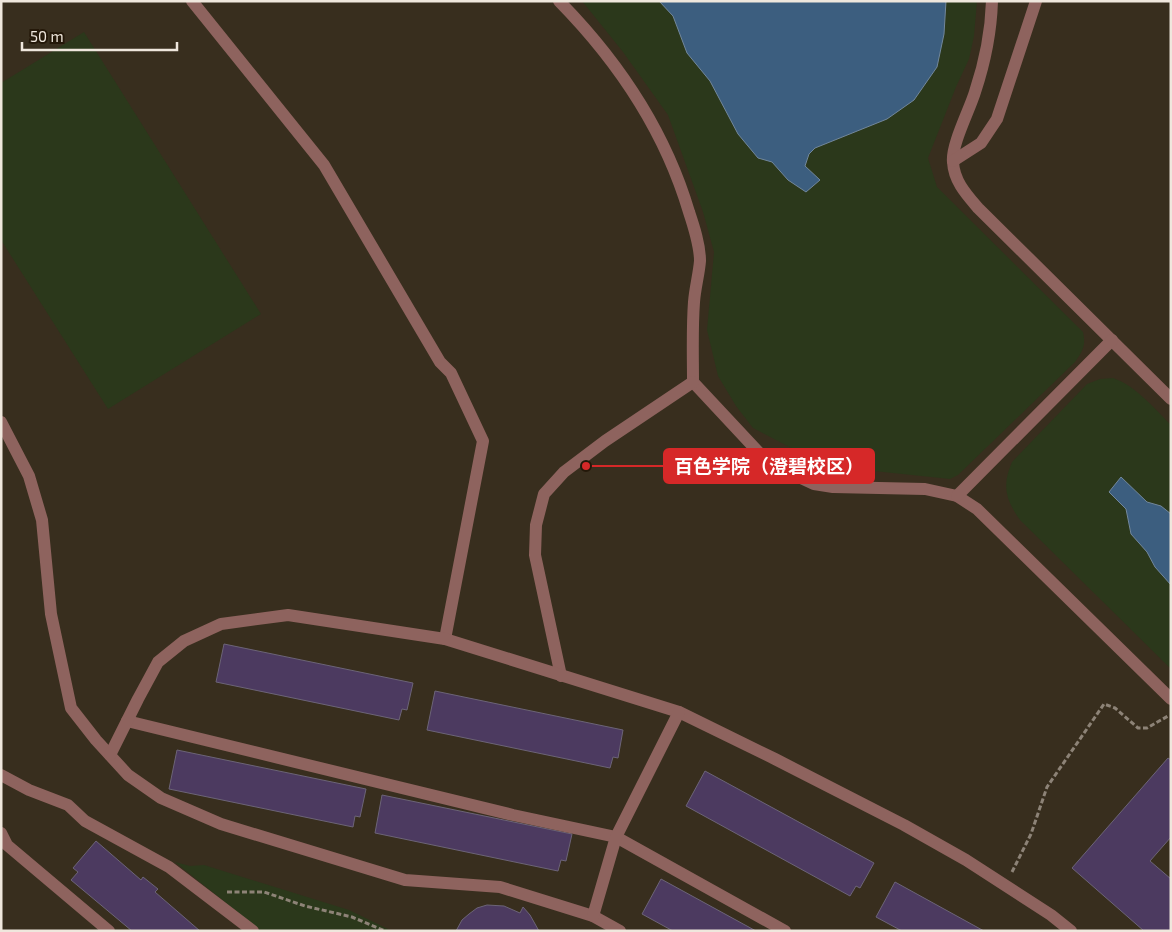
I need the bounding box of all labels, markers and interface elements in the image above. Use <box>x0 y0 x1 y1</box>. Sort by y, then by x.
scale bar <box>22 20 178 52</box>
text: 50 m <box>30 27 64 45</box>
callout: 百色学院（澄碧校区） <box>664 449 874 483</box>
text: 百色学院（澄碧校区） <box>674 454 864 477</box>

